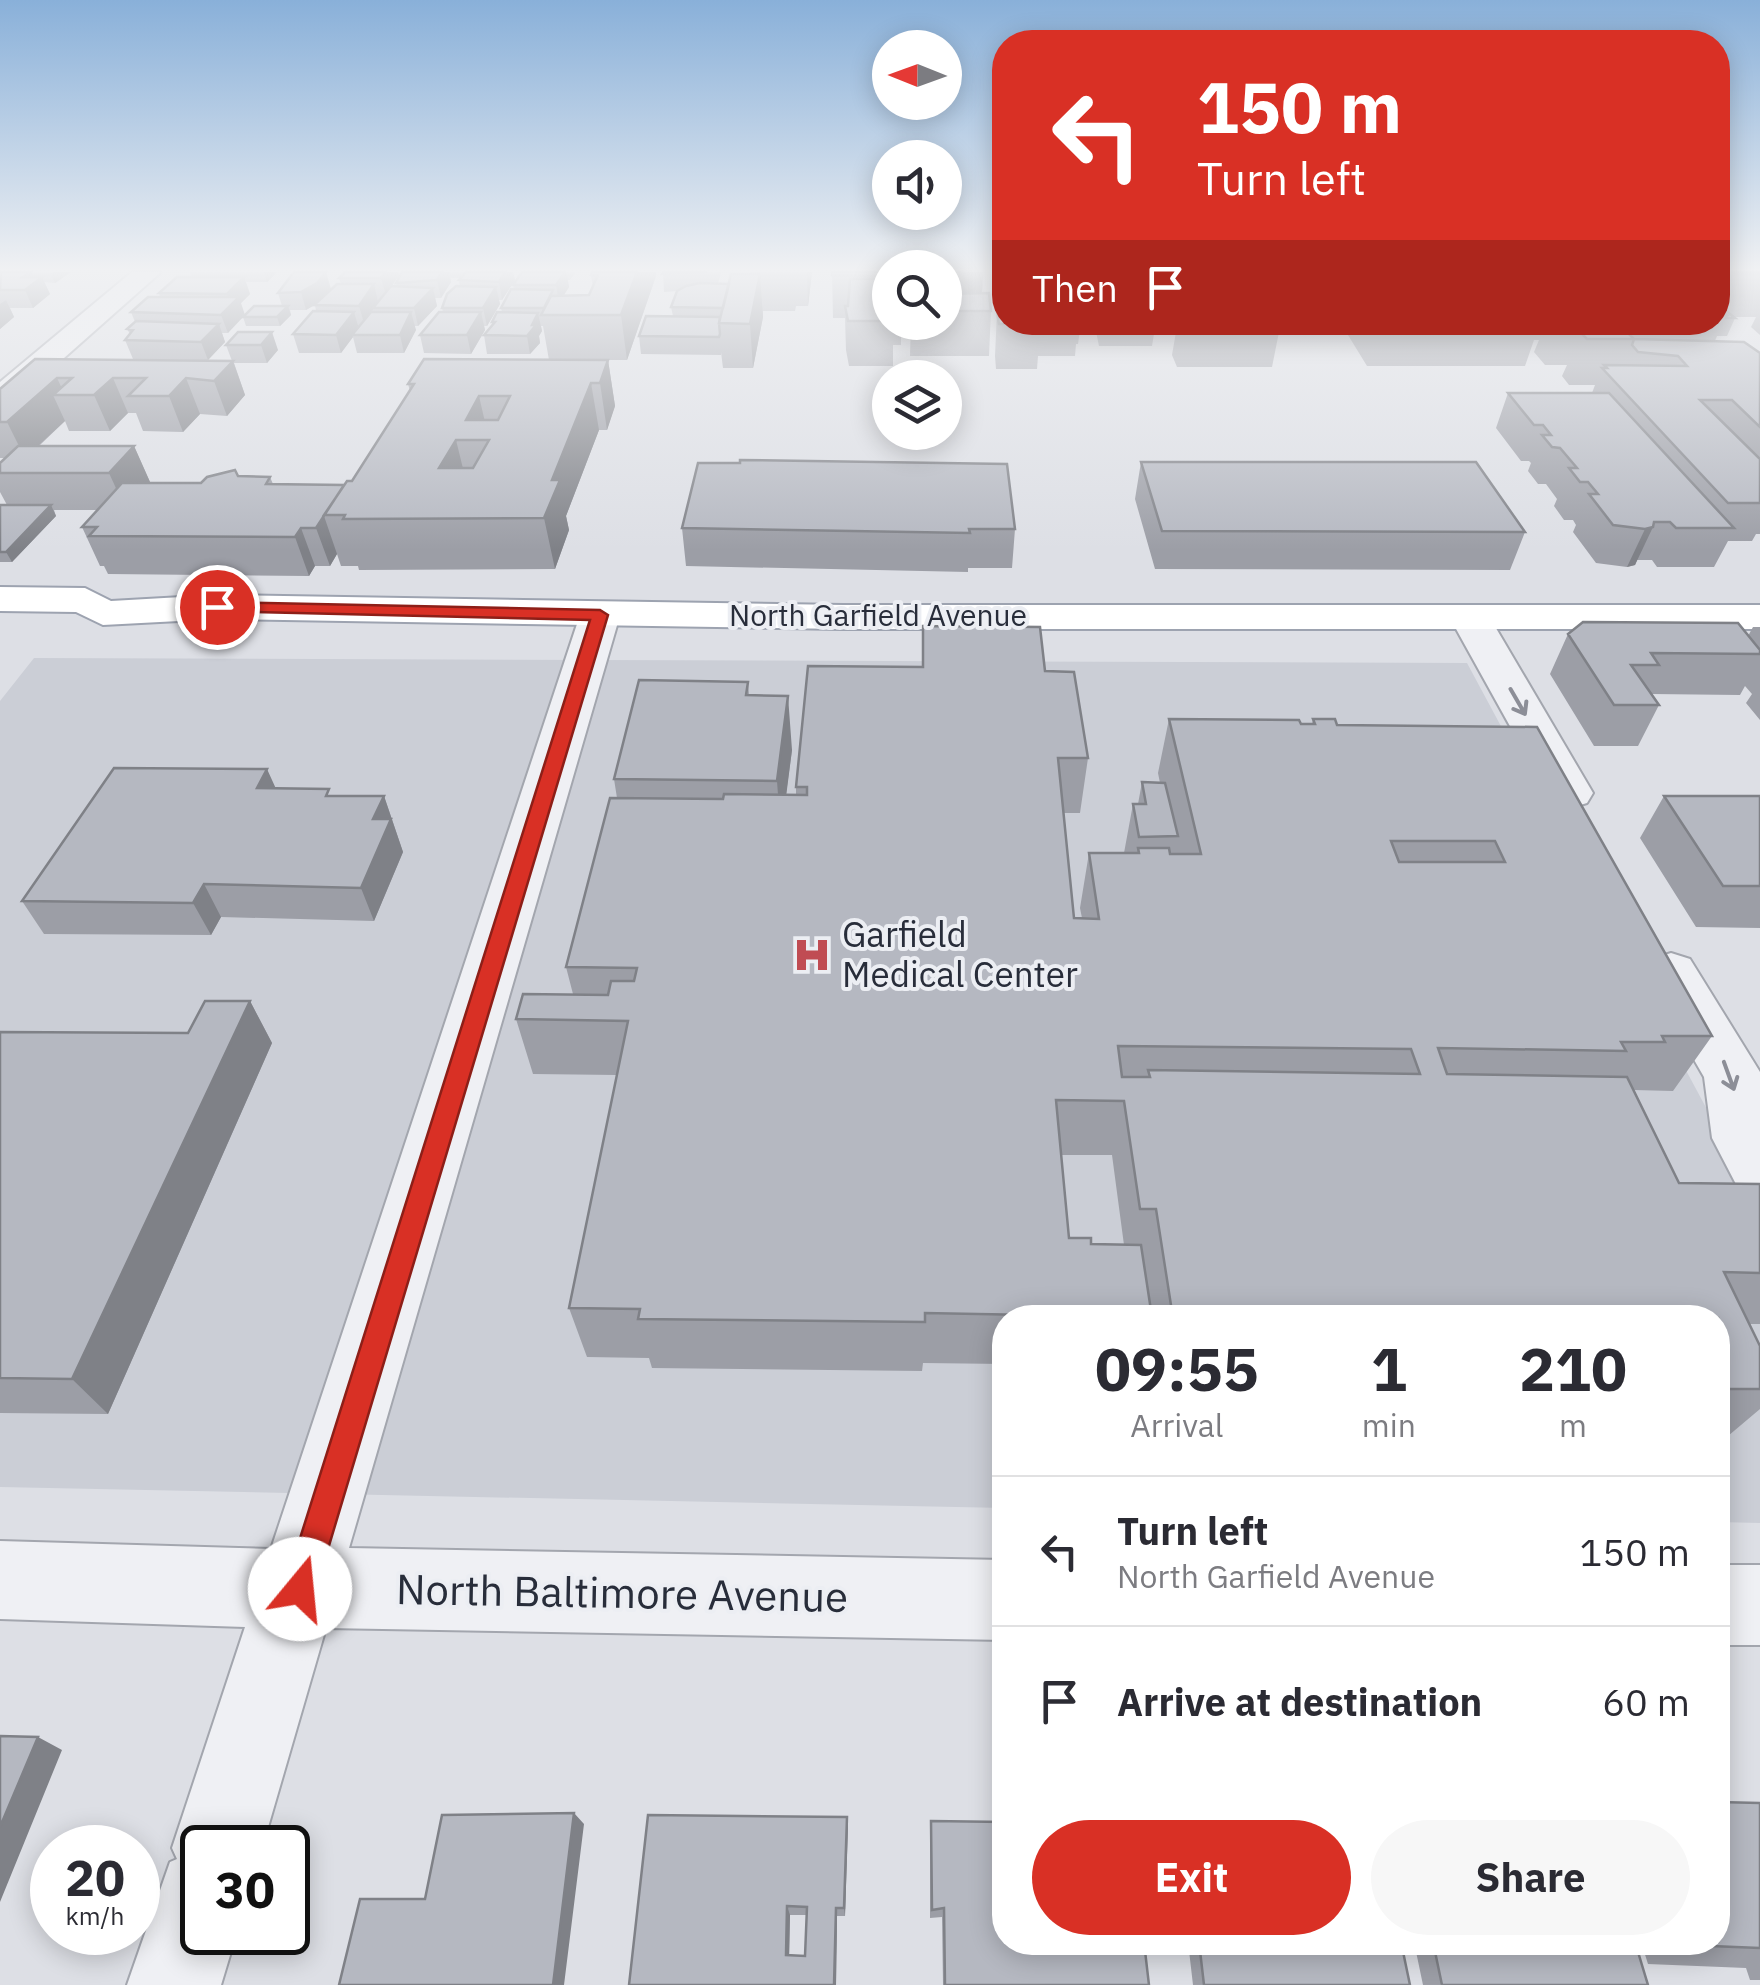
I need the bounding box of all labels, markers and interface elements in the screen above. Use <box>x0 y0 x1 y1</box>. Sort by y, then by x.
north arrow <box>872 30 962 120</box>
map controls <box>872 30 962 450</box>
text: 150 m <box>1197 61 1402 152</box>
icon: left <box>1032 70 1162 200</box>
button: sound <box>872 140 962 230</box>
text: Turn left <box>1197 149 1366 207</box>
button: search <box>872 250 962 340</box>
icon: arrive <box>1138 260 1193 315</box>
text: Then <box>1032 263 1118 312</box>
button: layers <box>872 360 962 450</box>
pin <box>175 565 260 650</box>
icon: arrive <box>190 580 245 635</box>
street label: North Garfield Avenue <box>729 595 1027 634</box>
one-way arrow <box>1509 687 1529 717</box>
place label: Garfield Medical Center <box>842 911 1078 997</box>
hospital icon: Garfield Medical Center <box>791 934 833 976</box>
one-way arrow <box>1722 1060 1740 1092</box>
text: 09:55 <box>1095 1329 1259 1408</box>
text: 1 <box>1371 1329 1407 1408</box>
text: 210 <box>1519 1329 1627 1408</box>
text: Arrival <box>1130 1404 1224 1446</box>
text: min <box>1362 1404 1416 1446</box>
text: m <box>1559 1404 1587 1446</box>
text: Turn left <box>1117 1506 1268 1555</box>
icon: left <box>1032 1524 1087 1579</box>
text: 150 m <box>1579 1527 1690 1576</box>
position arrow <box>248 1537 352 1641</box>
text: North Garfield Avenue <box>1117 1555 1435 1597</box>
street label: North Baltimore Avenue <box>395 1561 849 1624</box>
icon: arrive <box>1032 1674 1087 1729</box>
text: Arrive at destination <box>1117 1677 1482 1726</box>
text: 60 m <box>1602 1677 1690 1726</box>
button: Exit <box>1032 1820 1351 1935</box>
button: Share <box>1371 1820 1690 1935</box>
speed limit sign: 30 <box>180 1825 310 1955</box>
text: 20 <box>65 1845 125 1910</box>
text: km/h <box>66 1899 124 1932</box>

